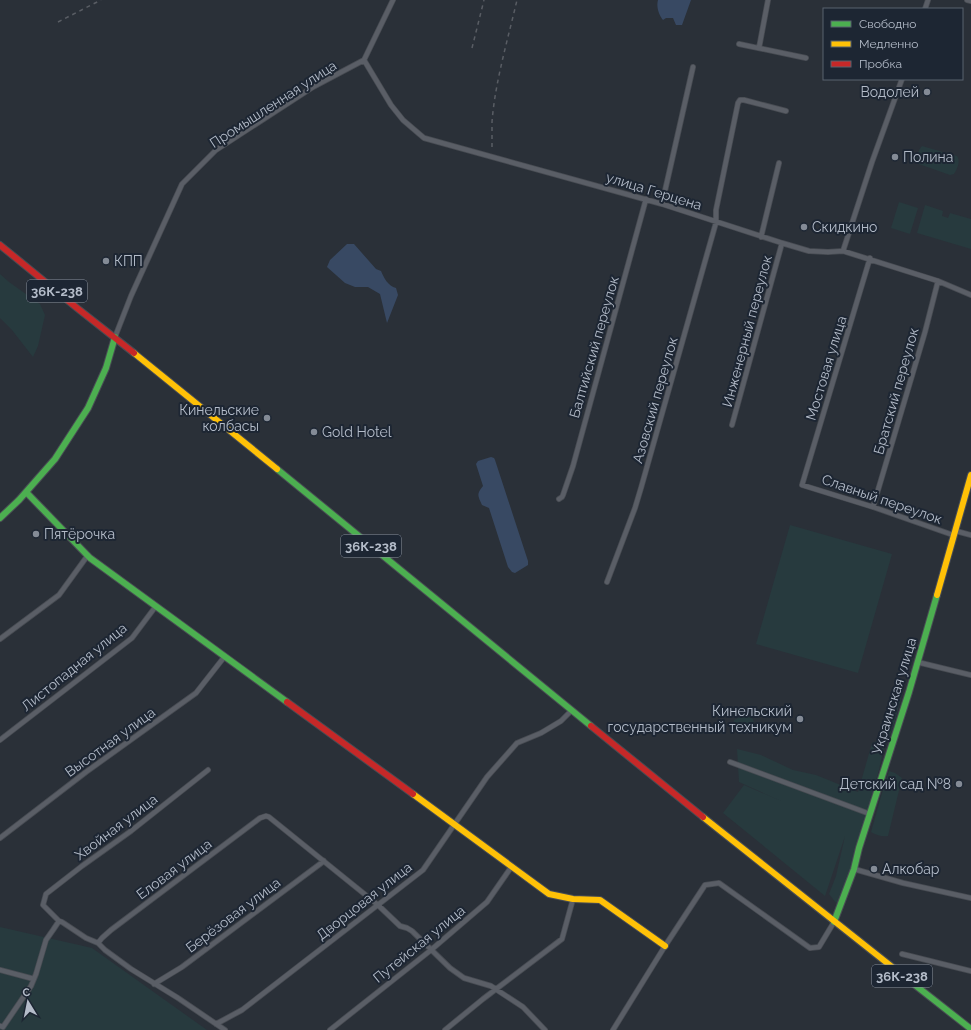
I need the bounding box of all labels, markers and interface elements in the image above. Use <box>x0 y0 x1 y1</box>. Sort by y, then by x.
legend <box>823 8 963 80</box>
text: Свободно <box>859 17 916 31</box>
text: Медленно <box>859 37 918 51</box>
street label: Промышленная улица <box>207 57 339 151</box>
text: Пробка <box>859 57 902 71</box>
place label: Водолей <box>860 84 919 100</box>
marker: Водолей <box>922 87 932 97</box>
place label: Полина <box>903 149 953 165</box>
marker: Полина <box>890 152 900 162</box>
street label: улица Герцена <box>604 169 704 213</box>
place label: Скидкино <box>812 219 877 235</box>
marker: Скидкино <box>799 222 809 232</box>
place label: КПП <box>114 253 143 269</box>
street label: Инженерный переулок <box>719 253 775 409</box>
marker: КПП <box>101 256 111 266</box>
street label: Балтийский переулок <box>566 274 622 420</box>
road number: 36К-238 <box>27 280 87 302</box>
street label: Мостовая улица <box>803 314 849 422</box>
street label: Братский переулок <box>870 326 922 456</box>
street label: Азовский переулок <box>629 335 681 465</box>
place label: Кинельские колбасы <box>179 402 259 434</box>
marker: Кинельские колбасы <box>262 413 272 423</box>
place label: Gold Hotel <box>322 424 392 440</box>
marker: Gold Hotel <box>309 427 319 437</box>
street label: Славный переулок <box>820 471 944 527</box>
place label: Пятёрочка <box>44 526 115 542</box>
marker: Пятёрочка <box>31 529 41 539</box>
road number: 36К-238 <box>341 535 401 557</box>
street label: Листопадная улица <box>18 620 130 714</box>
street label: Украинская улица <box>869 636 919 756</box>
place label: Кинельский государственный техникум <box>608 703 792 735</box>
street label: Высотная улица <box>62 704 158 780</box>
marker: Кинельский государственный техникум <box>795 714 805 724</box>
place label: Детский сад №8 <box>839 776 951 792</box>
marker: Детский сад №8 <box>954 779 964 789</box>
street label: Хвойная улица <box>72 791 160 863</box>
street label: Еловая улица <box>133 836 215 902</box>
street label: Дворцовая улица <box>313 859 415 943</box>
place label: Алкобар <box>882 861 940 877</box>
marker: Алкобар <box>869 864 879 874</box>
street label: Берёзовая улица <box>183 874 283 956</box>
street label: Путейская улица <box>370 902 468 986</box>
road number: 36К-238 <box>872 965 932 987</box>
north arrow <box>8 982 48 1022</box>
text: С <box>22 986 32 1000</box>

